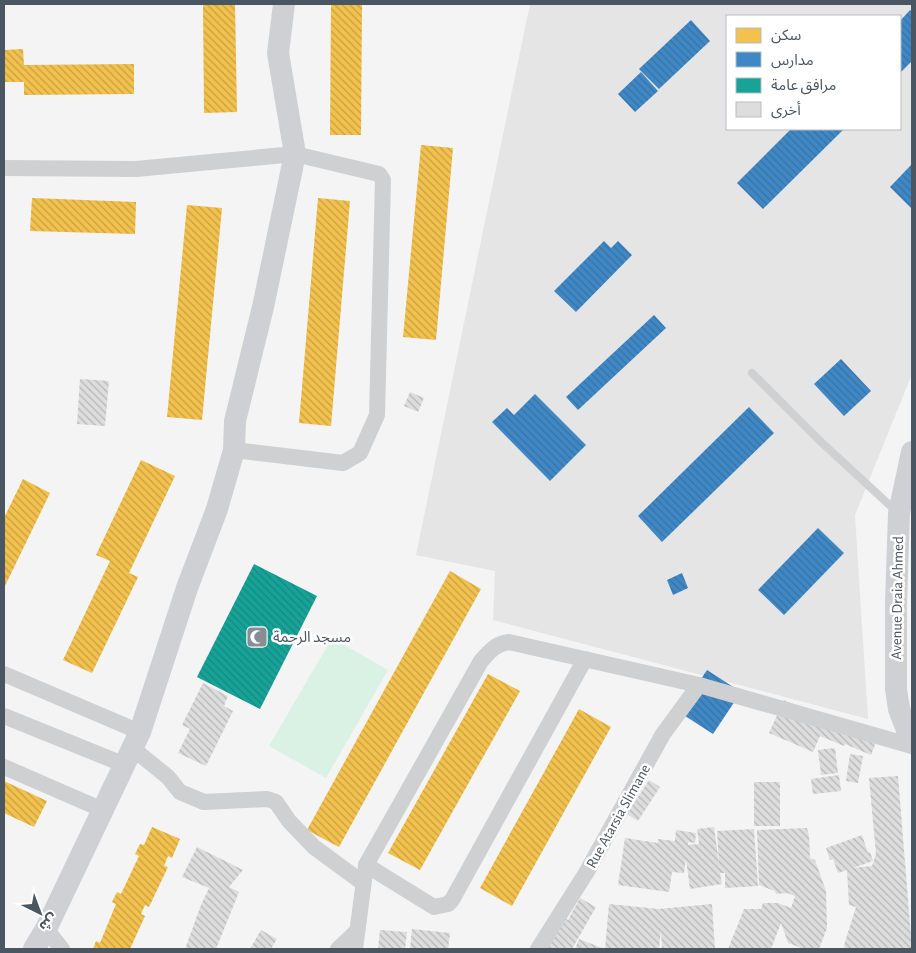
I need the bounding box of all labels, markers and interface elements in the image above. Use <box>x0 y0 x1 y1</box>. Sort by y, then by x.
legend <box>726 15 901 130</box>
text: سكن <box>771 28 802 44</box>
text: مدارس <box>771 53 814 69</box>
text: مرافق عامة <box>771 78 836 95</box>
text: أخرى <box>771 101 801 119</box>
street label: Avenue Draia Ahmed <box>889 536 906 660</box>
mosque icon: مسجد الرحمة <box>245 625 269 649</box>
place label: مسجد الرحمة <box>273 630 351 646</box>
street label: Rue Atarsia Slimane <box>584 762 653 871</box>
north arrow <box>15 888 65 938</box>
text: ش <box>36 910 60 934</box>

